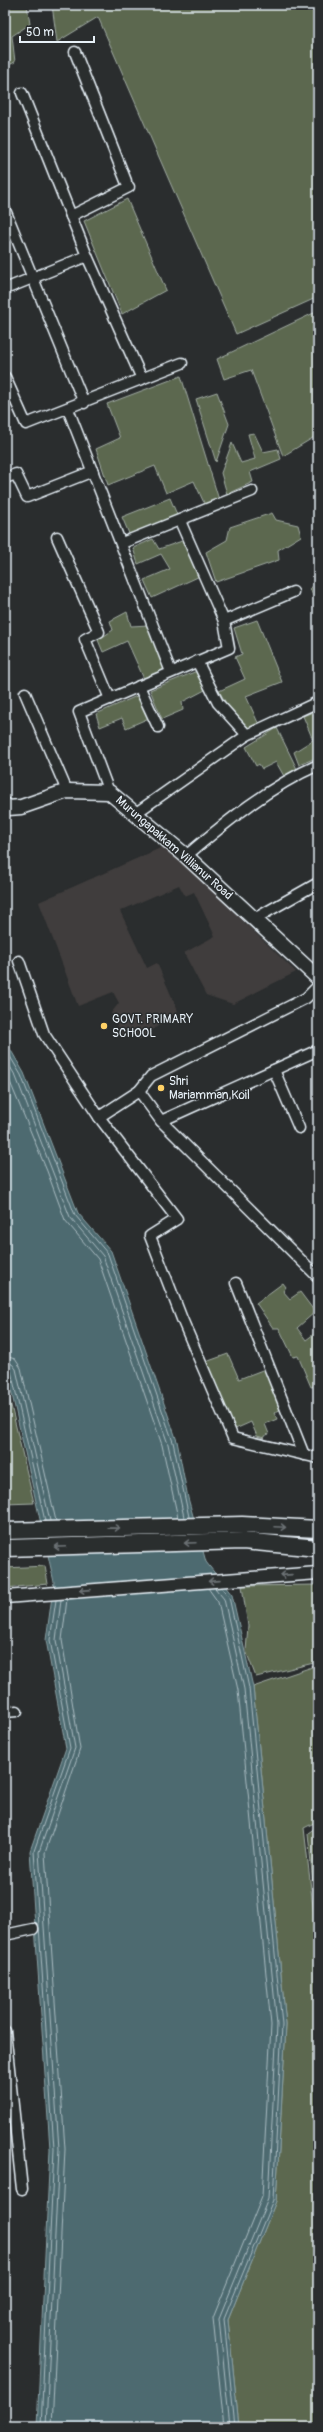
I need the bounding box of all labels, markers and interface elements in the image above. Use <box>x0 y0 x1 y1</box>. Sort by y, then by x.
scale bar <box>20 18 94 44</box>
text: 50 m <box>26 25 54 40</box>
street label: Murungapakkam Villianur Road <box>112 793 236 903</box>
place label: GOVT. PRIMARY SCHOOL <box>112 1012 193 1041</box>
marker: GOVT. PRIMARY SCHOOL <box>99 1021 109 1031</box>
place label: Shri Mariamman Koil <box>169 1074 250 1103</box>
marker: Shri Mariamman Koil <box>156 1083 166 1093</box>
one-way arrow <box>273 1523 286 1530</box>
one-way arrow <box>107 1524 120 1532</box>
one-way arrow <box>184 1539 197 1547</box>
one-way arrow <box>54 1543 67 1550</box>
one-way arrow <box>280 1572 293 1579</box>
one-way arrow <box>208 1577 221 1584</box>
one-way arrow <box>79 1587 92 1594</box>

